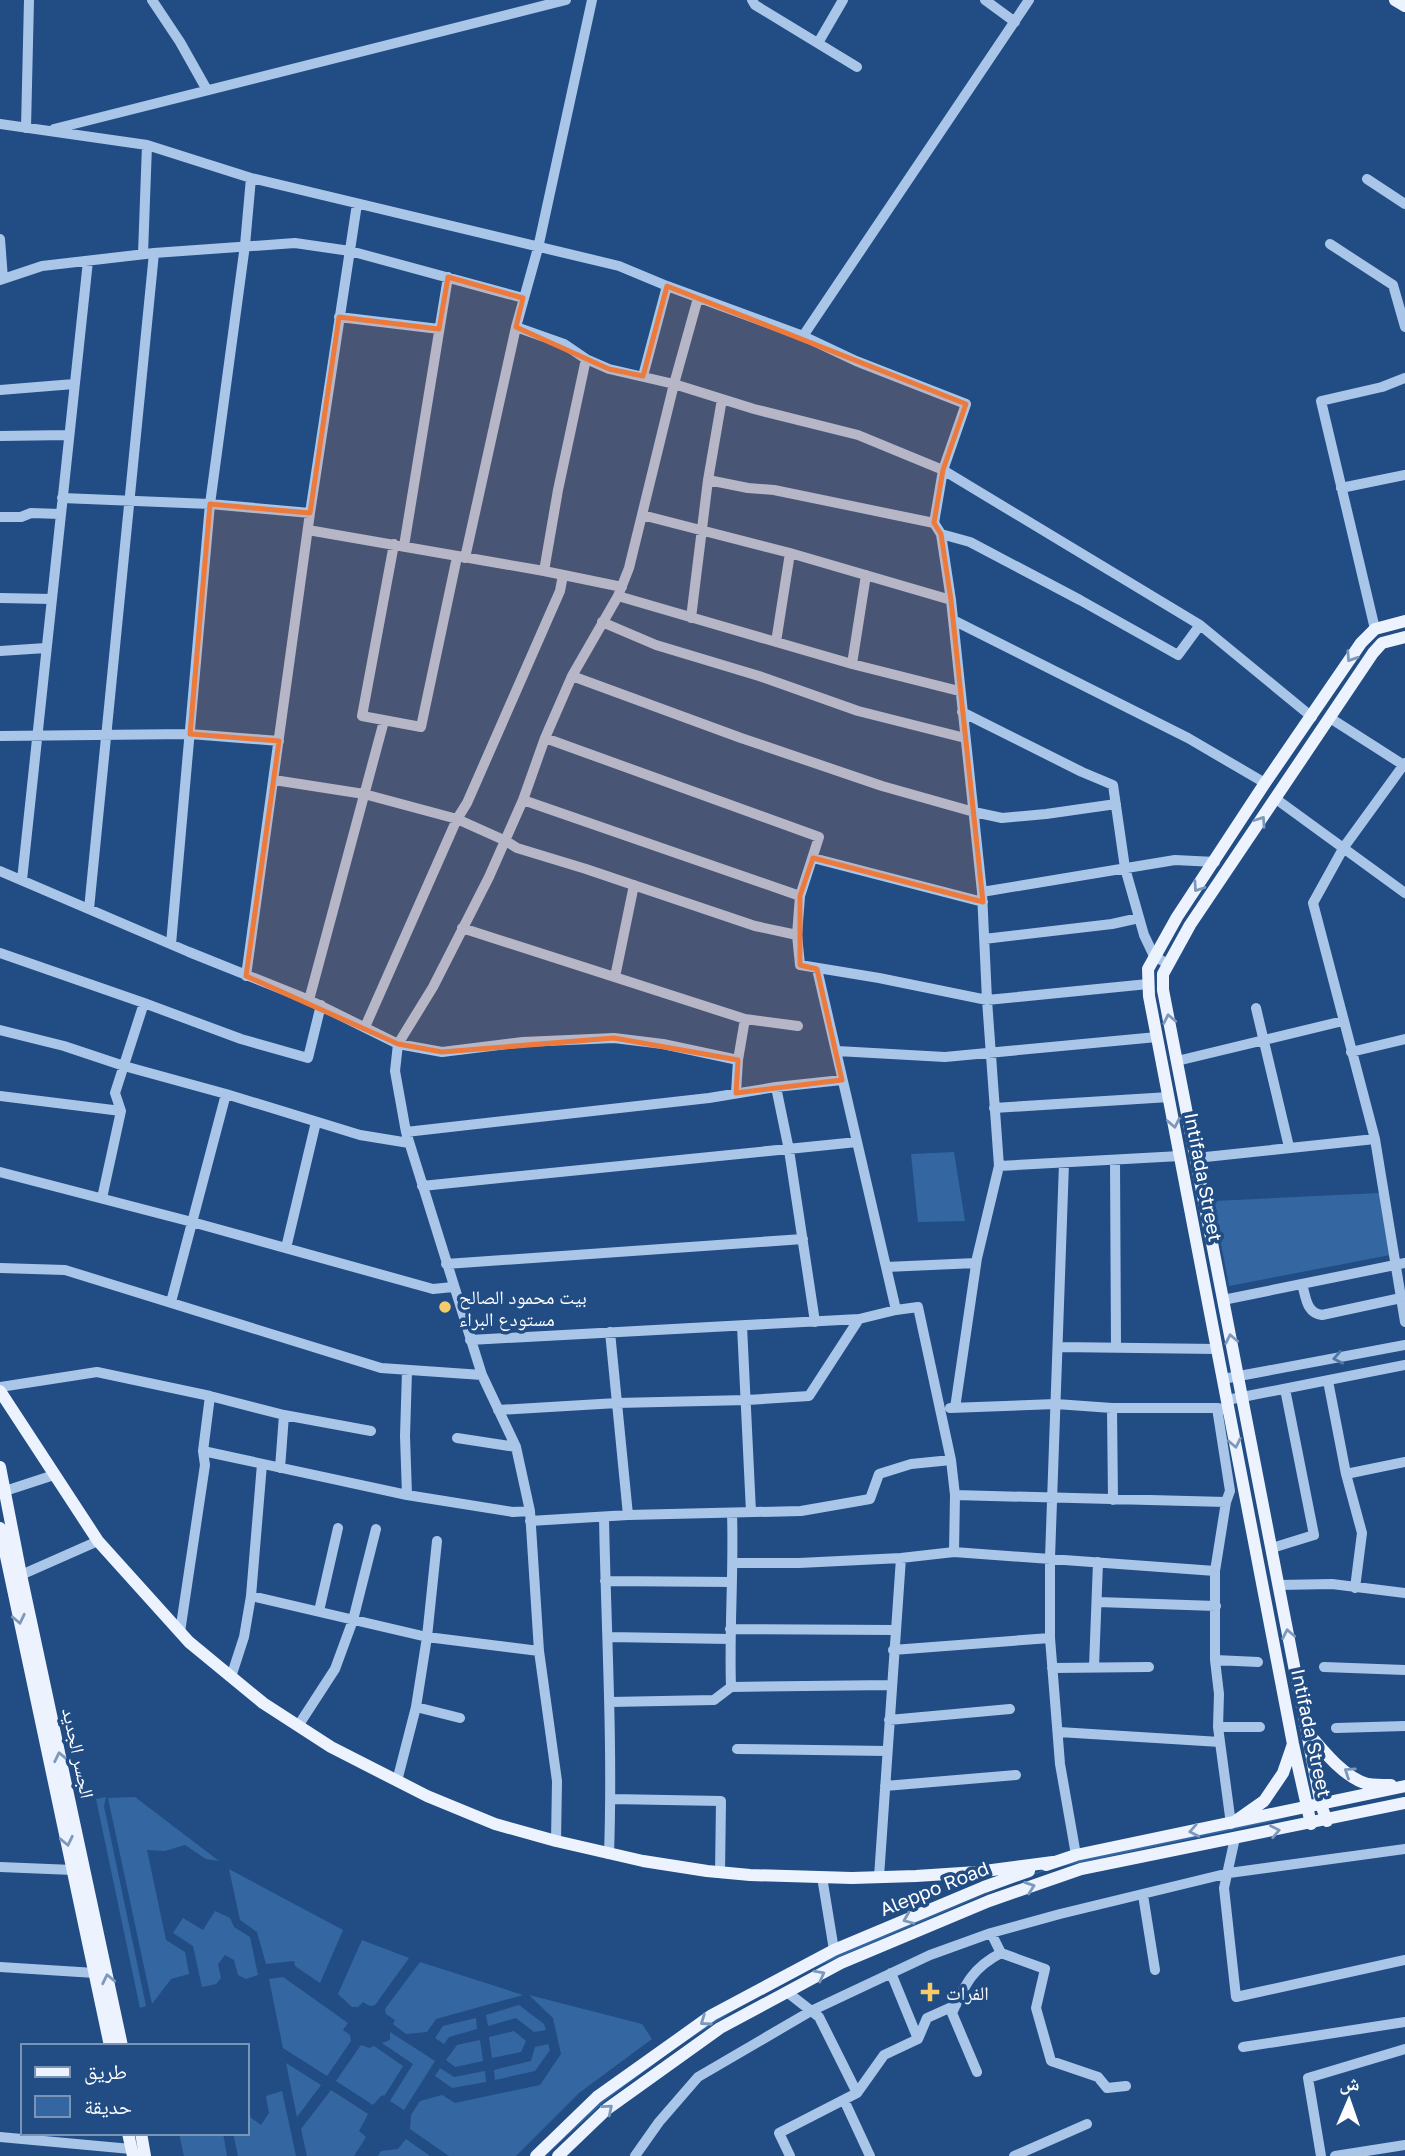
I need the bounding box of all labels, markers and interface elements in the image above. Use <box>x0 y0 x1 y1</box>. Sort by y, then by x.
one-way arrow <box>1346 650 1359 663</box>
one-way arrow <box>1253 816 1265 829</box>
one-way arrow <box>1193 880 1206 893</box>
one-way arrow <box>1162 1013 1177 1025</box>
street label: Intifada Street <box>1180 1111 1228 1243</box>
one-way arrow <box>1165 1117 1180 1129</box>
place label: بيت محمود الصالح مستودع البراء <box>459 1285 587 1331</box>
marker: بيت محمود الصالح مستودع البراء <box>437 1299 453 1315</box>
one-way arrow <box>1224 1333 1239 1345</box>
one-way arrow <box>1332 1349 1344 1364</box>
one-way arrow <box>1227 1437 1242 1449</box>
one-way arrow <box>10 1612 25 1624</box>
one-way arrow <box>1281 1628 1296 1640</box>
street label: Intifada Street <box>1287 1667 1337 1799</box>
street label: الجسر الجديد <box>57 1706 100 1801</box>
one-way arrow <box>54 1751 69 1763</box>
one-way arrow <box>1344 1768 1357 1780</box>
one-way arrow <box>1188 1823 1200 1838</box>
one-way arrow <box>1269 1824 1281 1839</box>
one-way arrow <box>58 1835 73 1847</box>
street label: Aleppo Road <box>876 1856 992 1920</box>
one-way arrow <box>1023 1881 1035 1895</box>
one-way arrow <box>902 1911 915 1925</box>
one-way arrow <box>813 1969 825 1983</box>
one-way arrow <box>102 1973 116 1985</box>
place label: الفرات <box>946 1981 989 2005</box>
marker: الفرات <box>920 1982 940 2002</box>
one-way arrow <box>700 2013 713 2025</box>
legend <box>21 2044 248 2135</box>
text: طريق <box>84 2058 127 2085</box>
north arrow <box>1314 2065 1384 2135</box>
text: ش <box>1339 2071 1360 2095</box>
text: حديقة <box>84 2093 132 2119</box>
one-way arrow <box>600 2105 612 2118</box>

